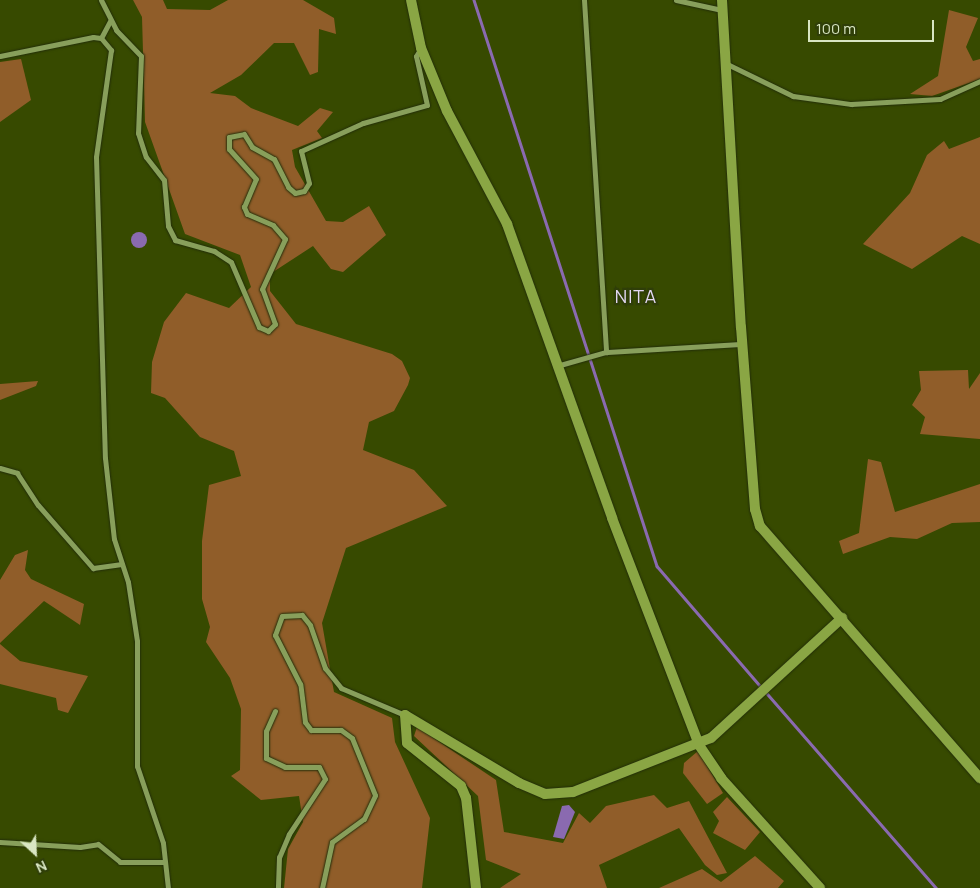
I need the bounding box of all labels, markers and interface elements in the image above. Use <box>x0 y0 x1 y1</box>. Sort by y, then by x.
scale bar <box>810 10 936 42</box>
text: 100 m <box>816 18 856 39</box>
district label: NITA <box>614 285 658 307</box>
north arrow <box>10 828 60 878</box>
text: N <box>33 856 50 878</box>

